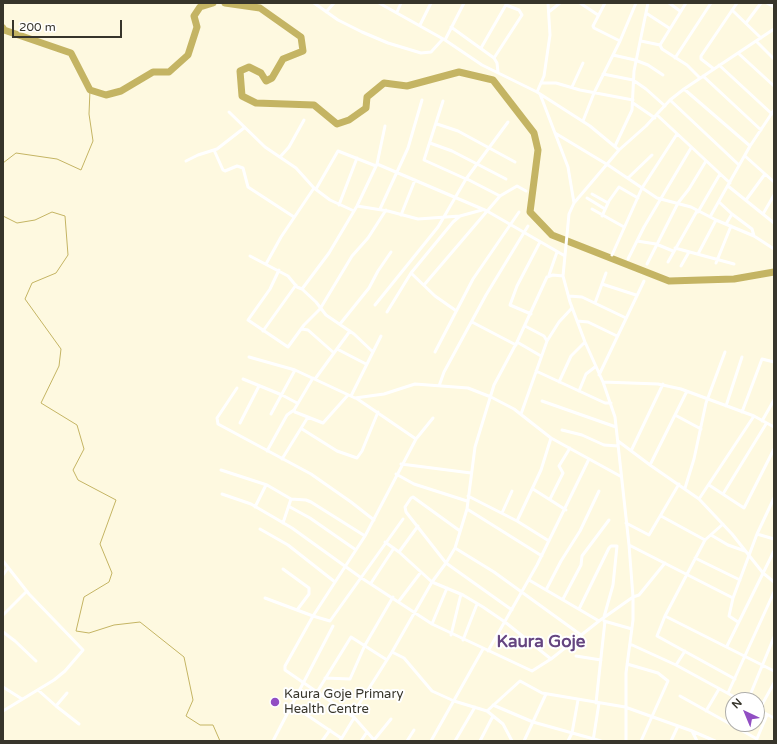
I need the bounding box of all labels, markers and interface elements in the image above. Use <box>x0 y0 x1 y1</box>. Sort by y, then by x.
scale bar <box>14 12 124 38</box>
text: 200 m <box>19 20 56 34</box>
district label: Kaura Goje <box>497 633 585 653</box>
place label: Kaura Goje Primary Health Centre <box>284 687 403 718</box>
north arrow <box>725 692 765 732</box>
marker: Kaura Goje Primary Health Centre <box>269 696 281 708</box>
text: N <box>729 696 745 711</box>

